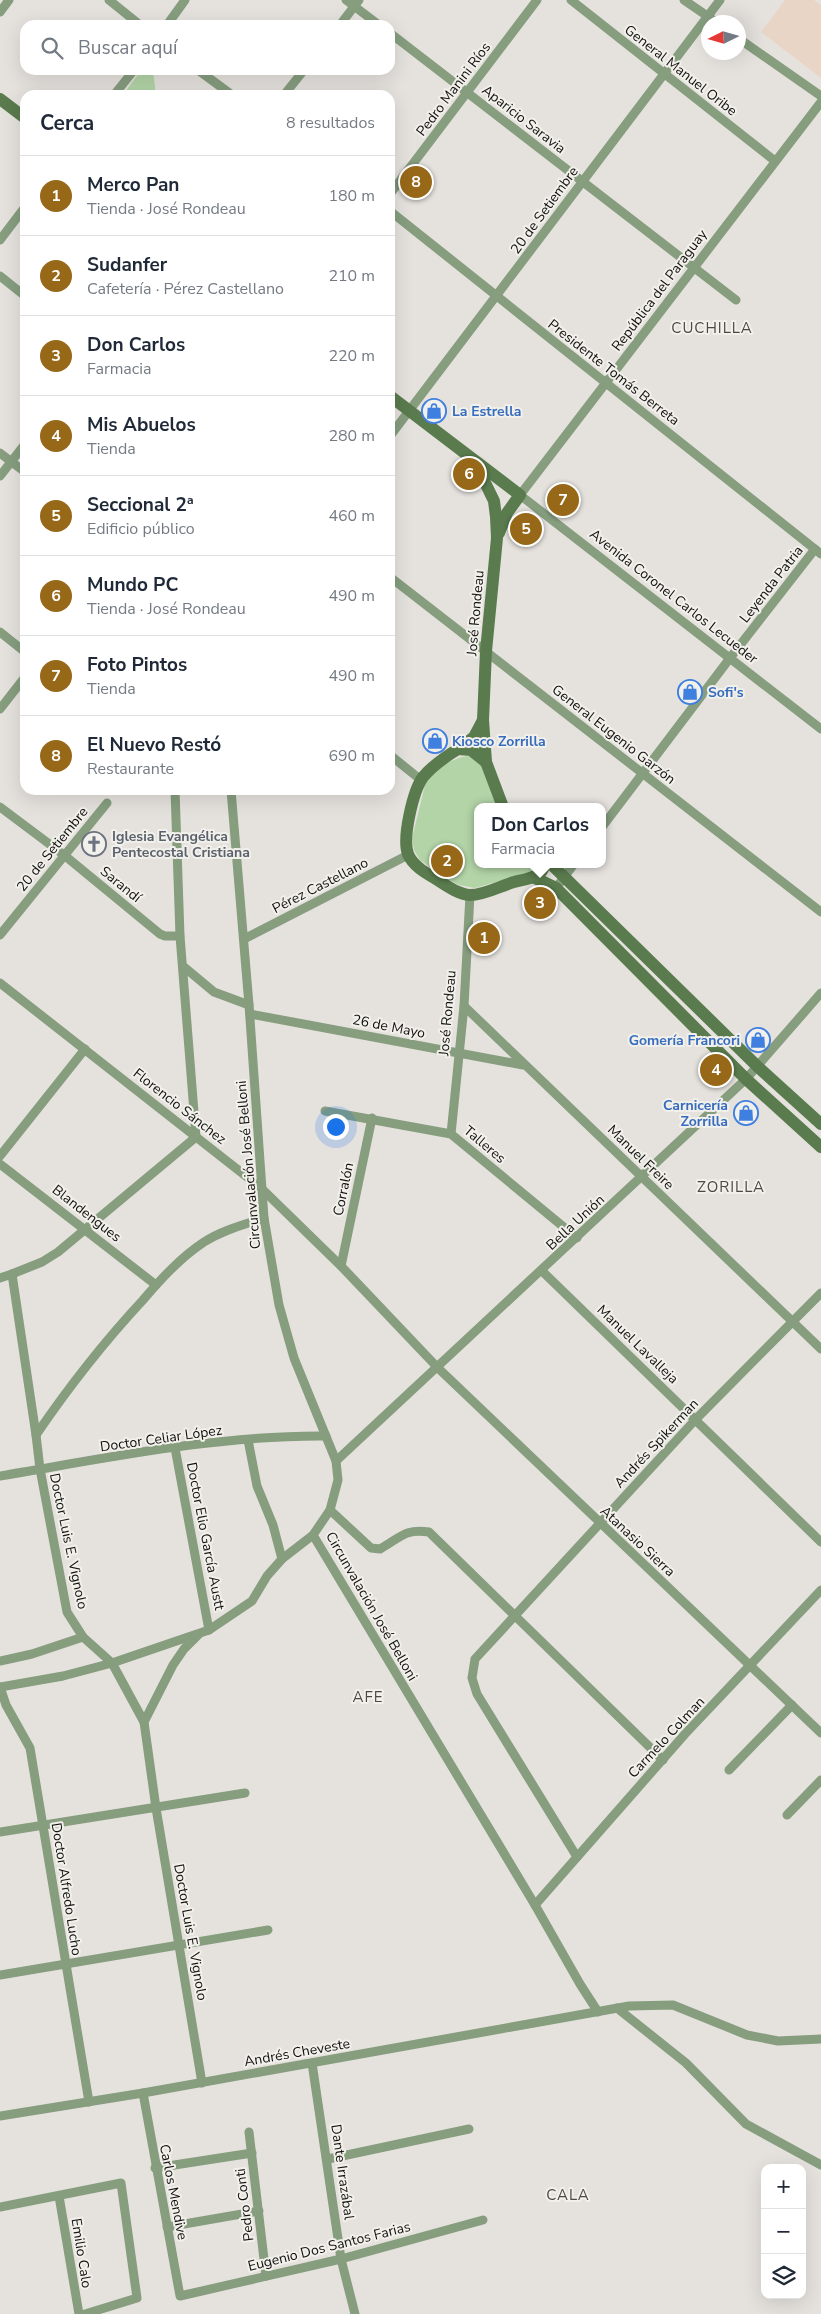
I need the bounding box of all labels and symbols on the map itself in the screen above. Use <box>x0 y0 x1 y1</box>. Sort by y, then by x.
north arrow <box>701 15 746 60</box>
street label: General Manuel Oribe <box>620 20 741 120</box>
street label: Pedro Manini Ríos <box>412 38 495 140</box>
street label: Aparicio Saravia <box>478 81 569 158</box>
pin: 8 <box>400 163 432 201</box>
street label: 20 de Setiembre <box>506 163 583 258</box>
street label: República del Paraguay <box>607 225 712 355</box>
street label: Presidente Tomás Berreta <box>544 315 683 430</box>
district label: CUCHILLA <box>671 318 753 338</box>
shop icon: La Estrella <box>421 398 447 424</box>
place label: La Estrella <box>452 402 521 421</box>
pin: 6 <box>453 455 485 493</box>
pin: 7 <box>547 481 579 519</box>
pin: 5 <box>510 510 542 548</box>
street label: Avenida Coronel Carlos Lecueder <box>586 525 762 668</box>
street label: Leyenda Patria <box>735 542 808 627</box>
street label: José Rondeau <box>462 569 489 658</box>
shop icon: Sofi's <box>677 679 703 705</box>
street label: General Eugenio Garzón <box>548 680 679 789</box>
place label: Sofi's <box>708 683 744 702</box>
shop icon: Kiosco Zorrilla <box>422 728 448 754</box>
place label: Kiosco Zorrilla <box>452 732 546 751</box>
street label: 20 de Setiembre <box>12 803 92 896</box>
place label: Iglesia Evangélica Pentecostal Cristiana <box>112 827 250 862</box>
church icon: Iglesia Evangélica Pentecostal Cristiana <box>81 831 107 857</box>
pin: 2 <box>431 842 463 880</box>
street label: Pérez Castellano <box>269 853 372 918</box>
street label: Sarandí <box>96 862 146 907</box>
pin: 3 <box>524 884 556 922</box>
pin: 1 <box>468 919 500 957</box>
street label: José Rondeau <box>434 969 461 1058</box>
street label: 26 de Mayo <box>351 1010 427 1043</box>
shop icon: Gomería Francori <box>745 1027 771 1053</box>
place label: Gomería Francori <box>629 1031 740 1050</box>
pin: 4 <box>700 1051 732 1089</box>
street label: Florencio Sánchez <box>129 1064 231 1149</box>
street label: Circunvalación José Belloni <box>232 1080 265 1250</box>
place label: Carnicería Zorrilla <box>663 1096 728 1131</box>
shop icon: Carnicería Zorrilla <box>733 1100 759 1126</box>
your location <box>323 1114 349 1140</box>
street label: Talleres <box>460 1121 510 1168</box>
street label: Manuel Freire <box>603 1121 678 1194</box>
street label: Corralón <box>329 1161 358 1217</box>
district label: ZORILLA <box>697 1177 765 1197</box>
street label: Blandengues <box>48 1180 125 1247</box>
street label: Bella Unión <box>542 1190 609 1254</box>
street label: Manuel Lavalleja <box>593 1301 682 1388</box>
street label: Andrés Spikerman <box>610 1395 703 1492</box>
street label: Doctor Celiar López <box>99 1420 224 1456</box>
street label: Doctor Elio García Austt <box>182 1460 229 1612</box>
street label: Doctor Luis E. Vignolo <box>45 1471 92 1611</box>
street label: Atanasio Sierra <box>596 1502 679 1581</box>
street label: Circunvalación José Belloni <box>321 1528 422 1684</box>
district label: AFE <box>353 1687 383 1707</box>
street label: Carmelo Colman <box>624 1693 709 1782</box>
street label: Doctor Alfredo Lucho <box>47 1821 86 1957</box>
street label: Doctor Luis E. Vignolo <box>169 1862 212 2002</box>
street label: Andrés Cheveste <box>243 2034 352 2071</box>
street label: Dante Irrazábal <box>326 2123 359 2222</box>
street label: Carlos Mendive <box>155 2143 192 2242</box>
street label: Pedro Conti <box>231 2167 258 2242</box>
district label: CALA <box>546 2185 590 2205</box>
street label: Emilio Calo <box>67 2217 96 2290</box>
street label: Eugenio Dos Santos Farias <box>246 2217 413 2276</box>

